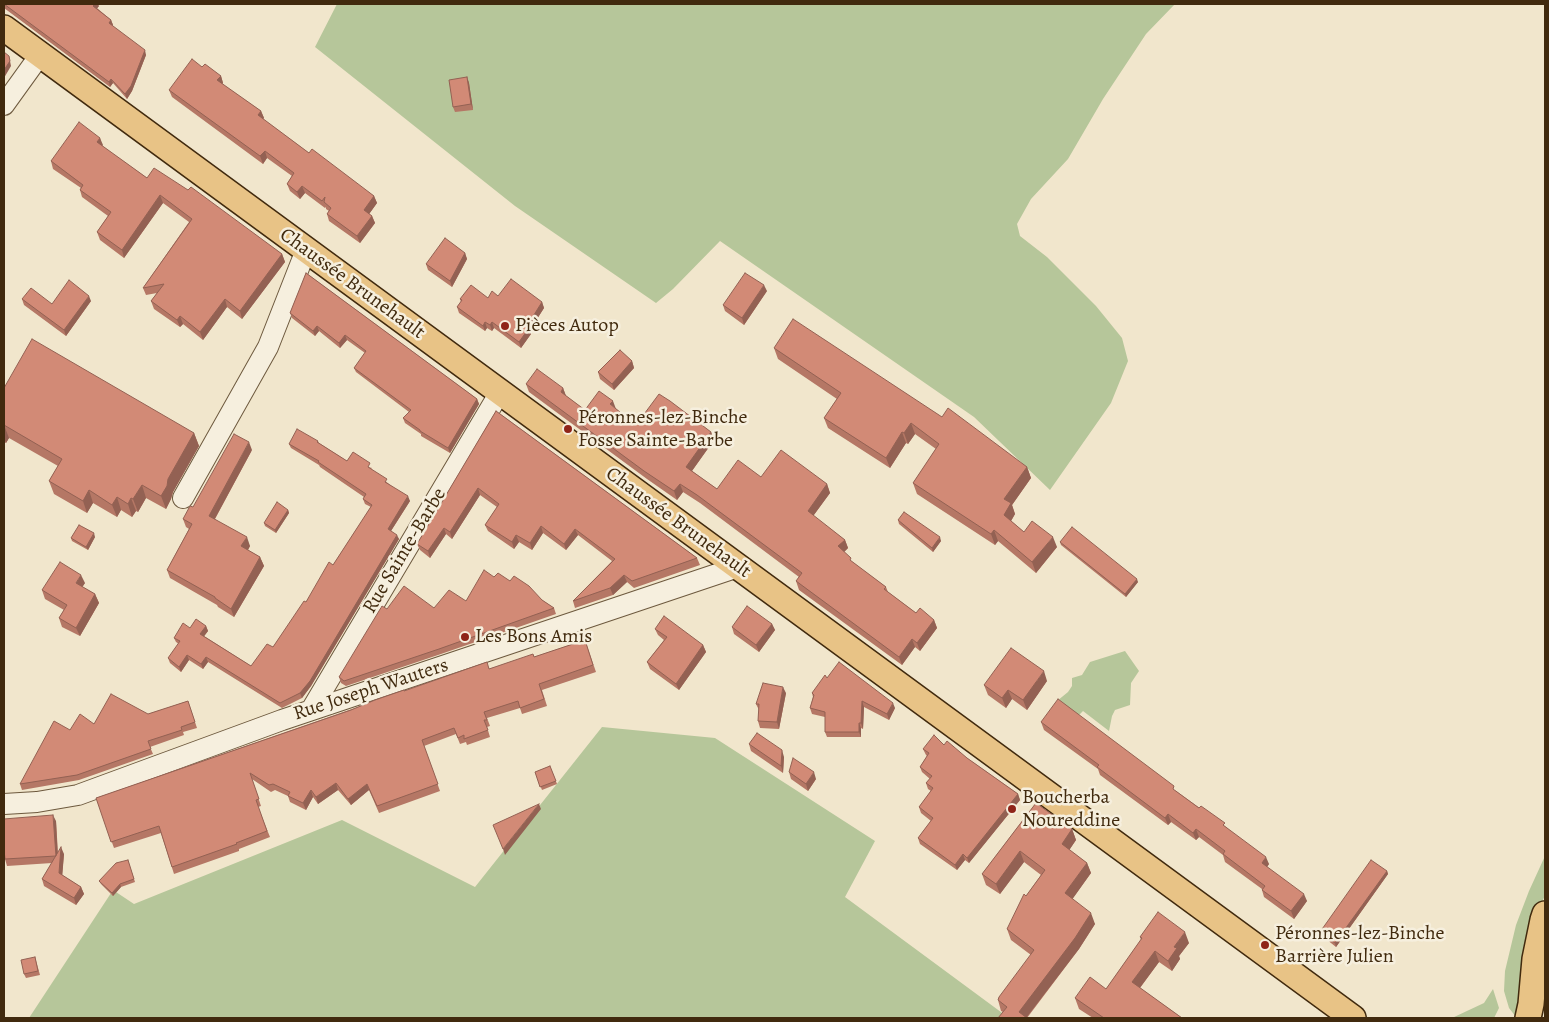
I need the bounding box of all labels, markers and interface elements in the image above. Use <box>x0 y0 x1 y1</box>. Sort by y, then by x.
street label: Chaussée Brunehault <box>275 223 429 345</box>
place label: Pièces Autop <box>515 314 619 338</box>
marker: Pièces Autop <box>499 320 511 332</box>
place label: Péronnes-lez-Binche Fosse Sainte-Barbe <box>578 406 748 453</box>
marker: Péronnes-lez-Binche Fosse Sainte-Barbe <box>562 423 574 435</box>
street label: Chaussée Brunehault <box>601 462 755 584</box>
street label: Rue Sainte-Barbe <box>358 484 452 618</box>
place label: Les Bons Amis <box>475 625 592 649</box>
marker: Les Bons Amis <box>459 631 471 643</box>
street label: Rue Joseph Wauters <box>290 654 452 726</box>
place label: Boucherba Noureddine <box>1022 786 1120 833</box>
marker: Boucherba Noureddine <box>1006 803 1018 815</box>
place label: Péronnes-lez-Binche Barrière Julien <box>1275 922 1445 969</box>
marker: Péronnes-lez-Binche Barrière Julien <box>1259 939 1271 951</box>

